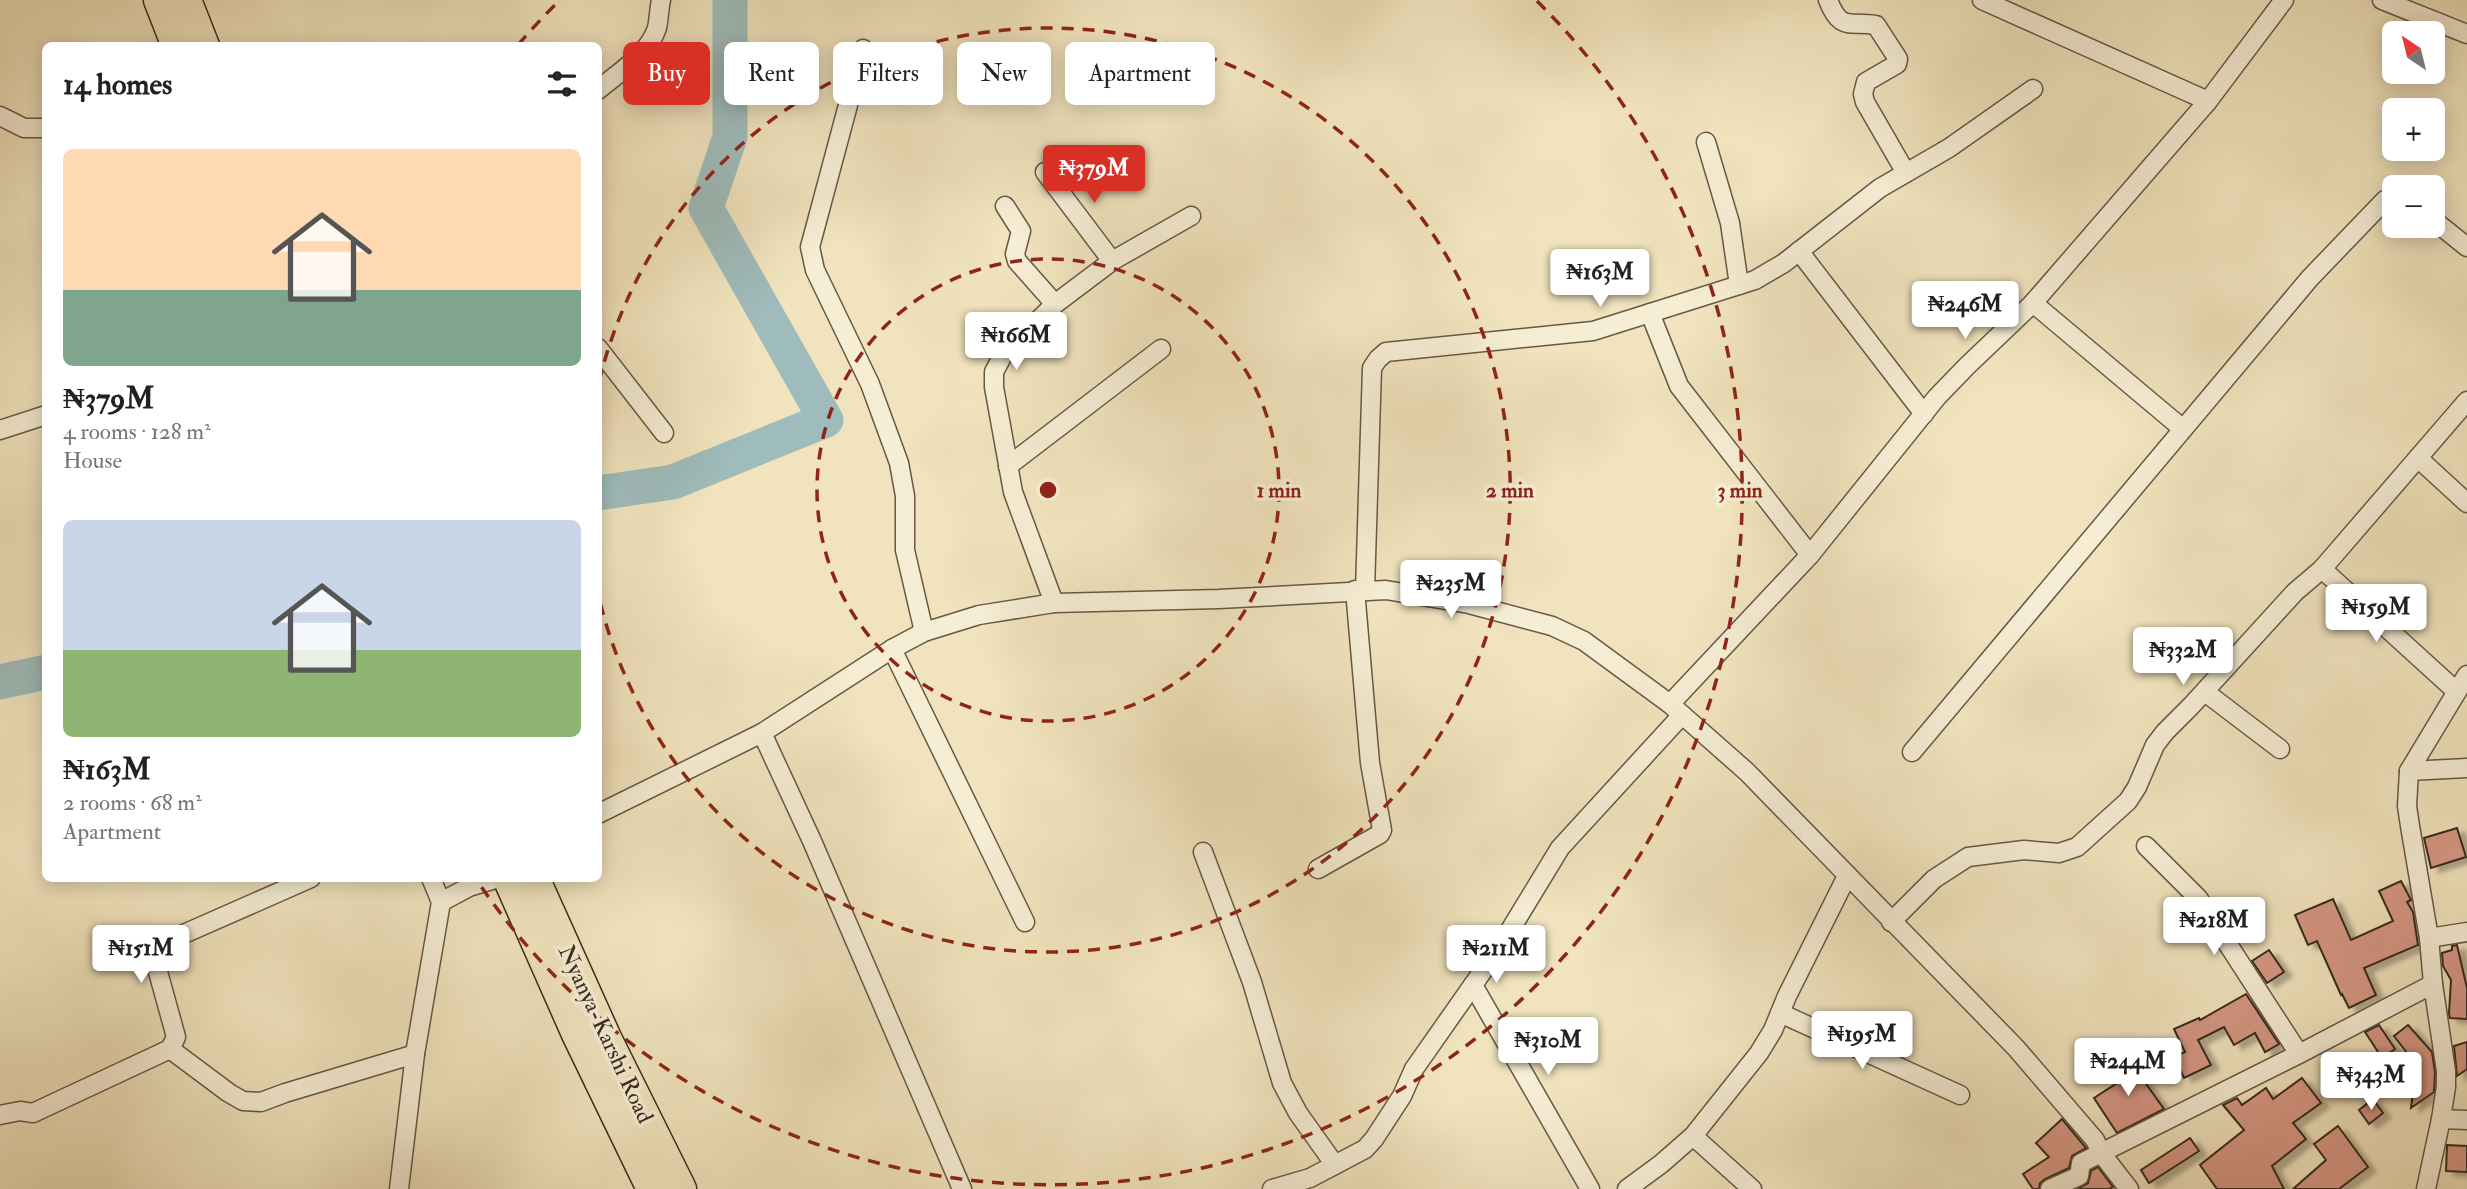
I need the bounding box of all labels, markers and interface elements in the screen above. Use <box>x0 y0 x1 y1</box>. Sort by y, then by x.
north arrow <box>2382 21 2445 84</box>
map controls <box>2382 21 2445 238</box>
chip: Buy <box>623 42 710 105</box>
chip: Rent <box>724 42 819 105</box>
chip: Filters <box>833 42 943 105</box>
chip: New <box>957 42 1051 105</box>
chip: Apartment <box>1065 42 1215 105</box>
icon: filters <box>543 65 581 103</box>
text: 14 homes <box>63 66 172 103</box>
button: + <box>2382 98 2445 161</box>
pin: ₦379M <box>1045 146 1143 205</box>
text: ₦379M <box>1059 153 1129 182</box>
button: − <box>2382 175 2445 238</box>
icon: home <box>259 194 385 320</box>
pin: ₦163M <box>1551 250 1649 309</box>
text: ₦163M <box>1566 257 1634 286</box>
pin: ₦246M <box>1916 282 2014 341</box>
text: ₦246M <box>1928 289 2002 318</box>
pin: ₦166M <box>967 312 1065 372</box>
text: ₦166M <box>981 320 1051 349</box>
text: ₦379M <box>63 380 154 417</box>
text: 4 rooms · 128 m² <box>63 417 211 446</box>
text: House <box>63 446 122 475</box>
text: 1 min <box>1257 477 1301 504</box>
text: 2 min <box>1486 477 1534 504</box>
text: 3 min <box>1717 477 1763 504</box>
centre of rings <box>1036 478 1060 502</box>
pin: ₦235M <box>1402 560 1500 620</box>
icon: home <box>259 565 385 691</box>
text: ₦235M <box>1416 568 1486 597</box>
pin: ₦159M <box>2327 584 2425 644</box>
text: ₦159M <box>2342 592 2410 621</box>
pin: ₦332M <box>2134 628 2232 687</box>
text: ₦332M <box>2149 635 2217 664</box>
text: ₦163M <box>63 751 151 788</box>
text: 2 rooms · 68 m² <box>63 788 202 817</box>
text: Apartment <box>63 817 161 846</box>
pin: ₦218M <box>2165 898 2263 957</box>
text: ₦218M <box>2179 905 2249 934</box>
pin: ₦151M <box>92 926 190 985</box>
pin: ₦211M <box>1447 926 1545 985</box>
text: ₦151M <box>108 933 174 962</box>
text: ₦211M <box>1463 933 1529 962</box>
street label: Nyanya-Karshi Road <box>552 940 660 1128</box>
pin: ₦195M <box>1813 1012 1911 1071</box>
pin: ₦310M <box>1499 1018 1597 1077</box>
text: ₦195M <box>1828 1019 1896 1048</box>
text: ₦310M <box>1514 1025 1582 1054</box>
pin: ₦244M <box>2079 1038 2177 1098</box>
text: ₦244M <box>2090 1046 2166 1075</box>
pin: ₦343M <box>2322 1052 2420 1112</box>
text: ₦343M <box>2337 1060 2405 1089</box>

